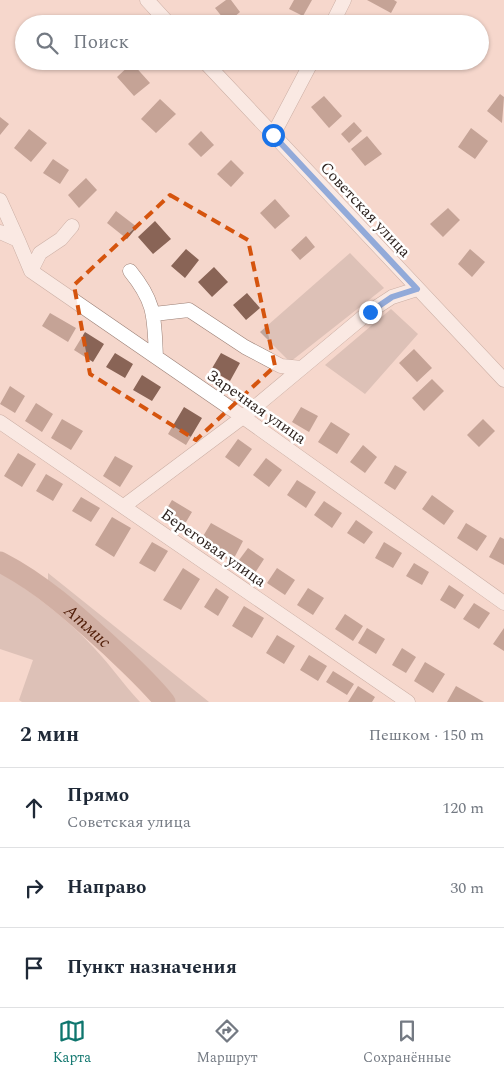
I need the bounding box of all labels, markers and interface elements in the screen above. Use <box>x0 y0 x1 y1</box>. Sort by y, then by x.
search box <box>15 15 489 70</box>
text: Поиск <box>73 28 129 57</box>
icon: search <box>33 29 61 57</box>
route start <box>262 124 285 147</box>
street label: Советская улица <box>314 156 416 263</box>
route end <box>359 301 382 324</box>
street label: Заречная улица <box>202 363 311 450</box>
street label: Береговая улица <box>156 503 271 593</box>
water label: Атмис <box>57 597 118 655</box>
text: 2 мин <box>20 719 79 751</box>
text: Пешком · 150 m <box>369 723 484 747</box>
text: Прямо <box>67 781 129 810</box>
icon: ahead <box>20 794 48 822</box>
text: 120 m <box>442 796 484 820</box>
text: Советская улица <box>67 810 191 834</box>
text: Направо <box>67 873 146 902</box>
icon: right <box>20 874 48 902</box>
text: 30 m <box>450 876 484 900</box>
text: Пункт назначения <box>67 953 237 982</box>
icon: arrive <box>20 954 48 982</box>
tab: Карта <box>53 1017 91 1068</box>
tab: Маршрут <box>197 1017 258 1068</box>
tab: Сохранённые <box>363 1017 451 1068</box>

